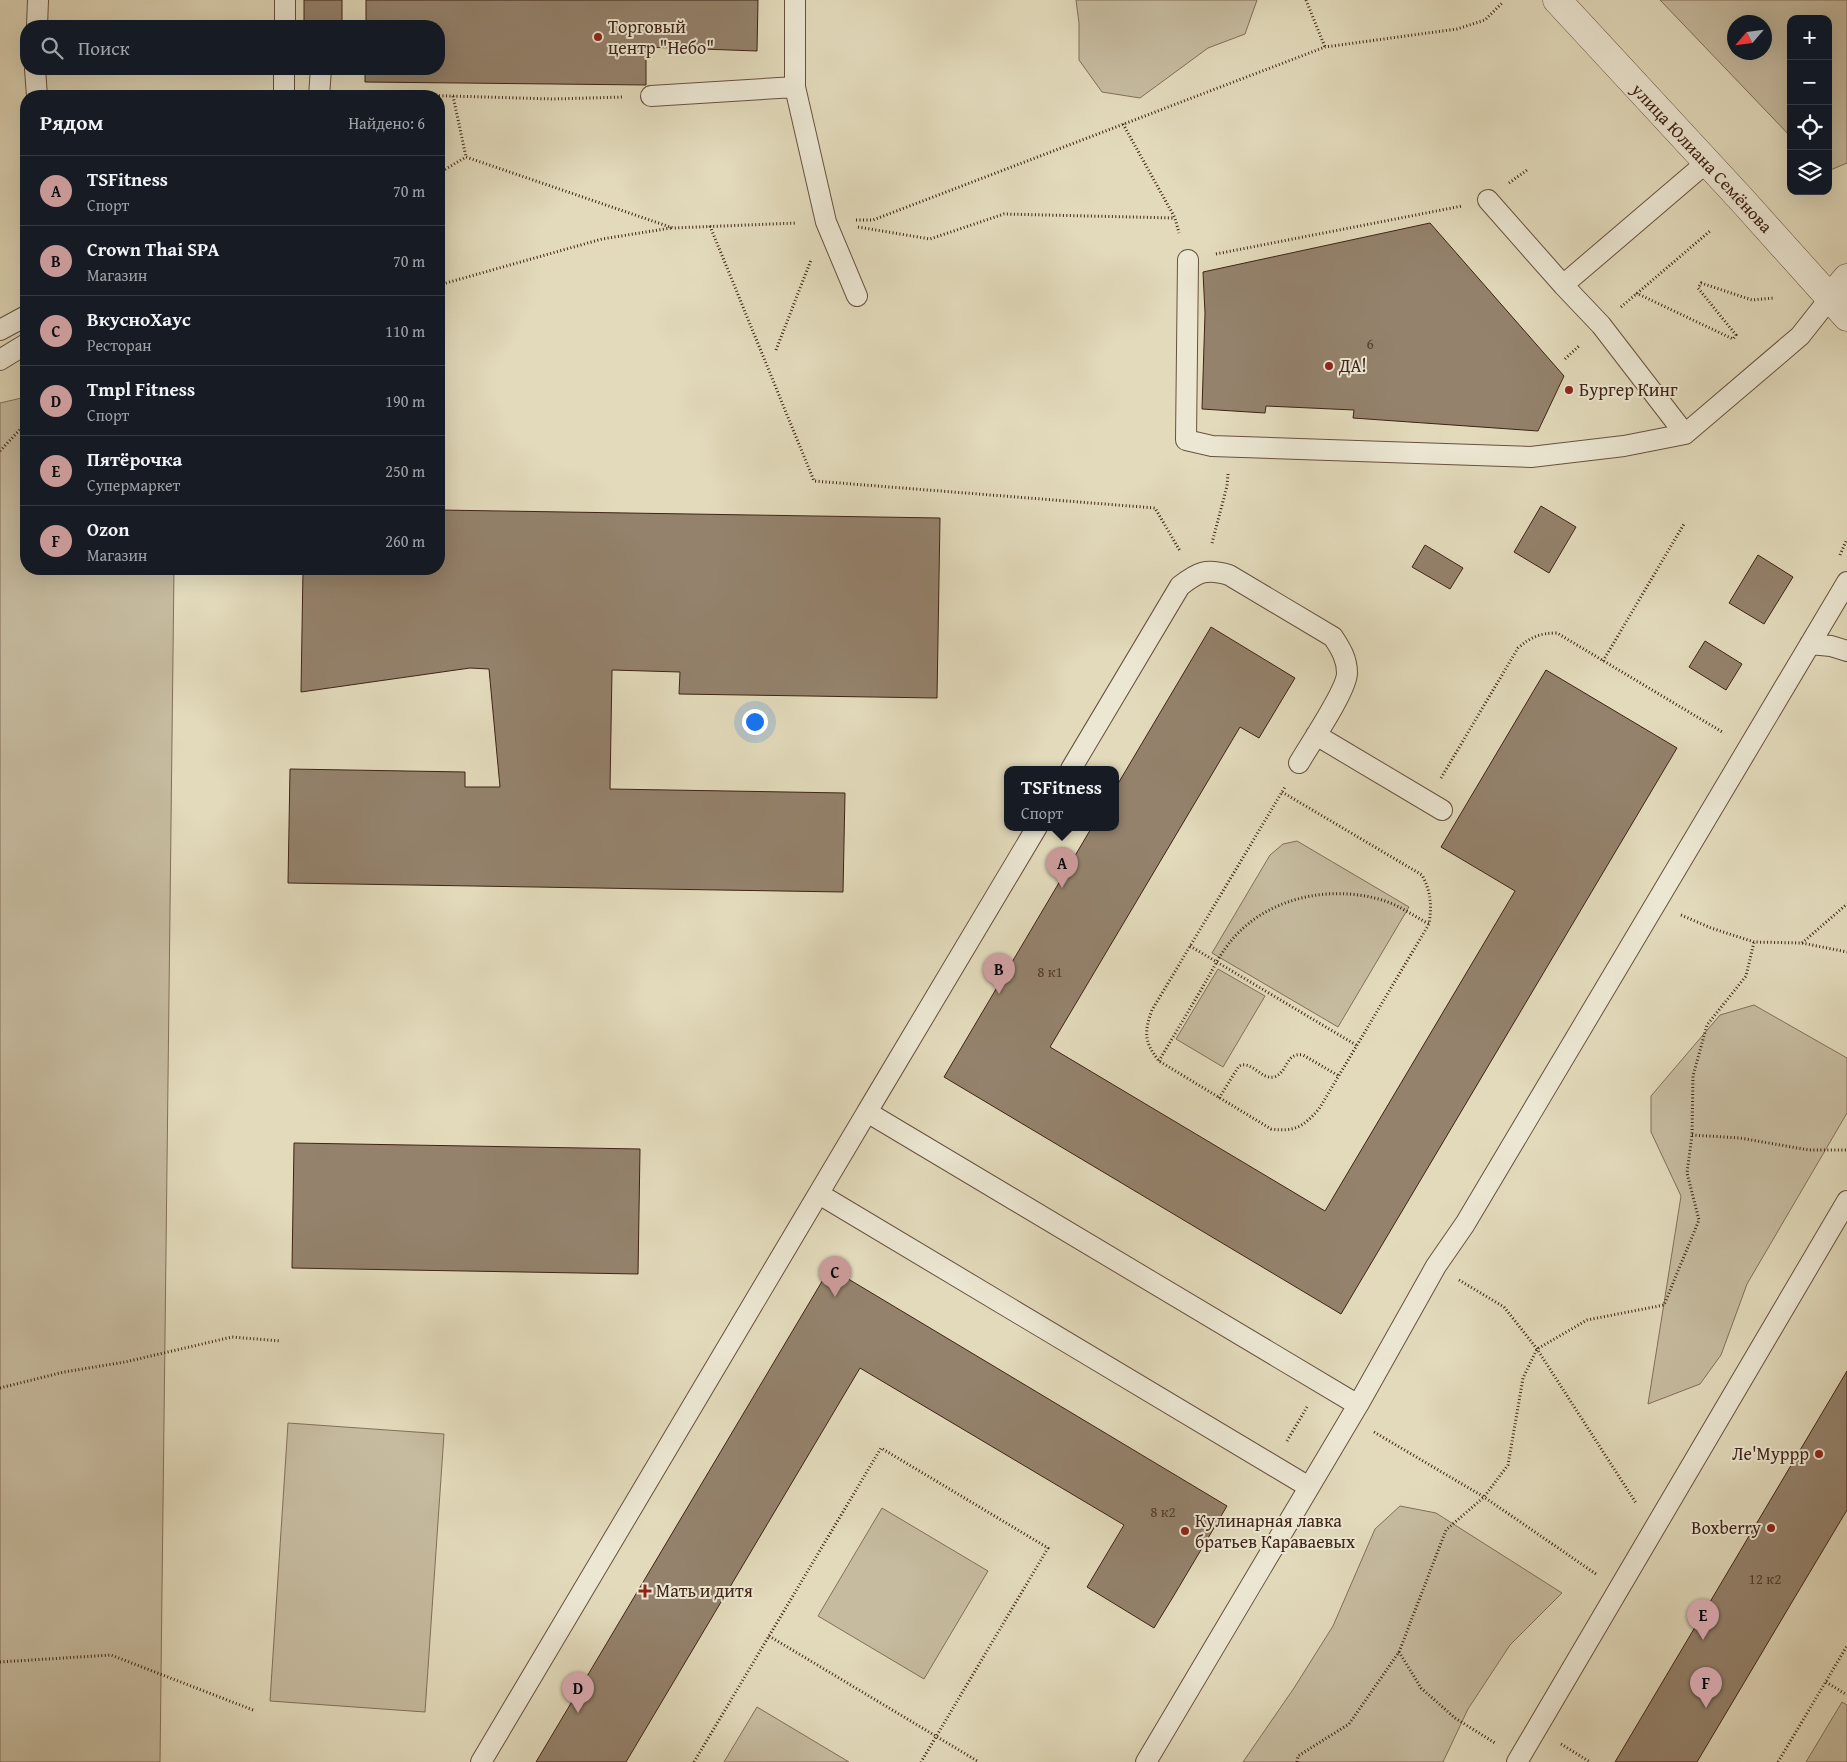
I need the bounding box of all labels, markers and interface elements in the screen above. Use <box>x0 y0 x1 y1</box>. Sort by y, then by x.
place label: Торговый центр "Небо" <box>608 13 714 61</box>
north arrow <box>1727 15 1772 60</box>
map controls <box>1787 15 1832 195</box>
button: + <box>1787 15 1832 60</box>
search box <box>20 20 445 75</box>
marker: Торговый центр "Небо" <box>592 31 604 43</box>
icon: search <box>38 34 66 62</box>
text: Поиск <box>78 34 130 62</box>
button: − <box>1787 60 1832 105</box>
street label: улица Юлиана Семёнова <box>1625 76 1780 239</box>
button: locate <box>1787 105 1832 150</box>
text: Рядом <box>40 107 103 138</box>
text: Найдено: 6 <box>348 111 425 135</box>
button: layers <box>1787 150 1832 195</box>
text: TSFitness <box>87 165 168 193</box>
text: A <box>51 179 61 203</box>
text: 70 m <box>393 179 425 203</box>
text: Спорт <box>87 193 129 217</box>
text: Crown Thai SPA <box>87 235 219 263</box>
text: B <box>51 249 61 273</box>
text: 70 m <box>393 249 425 273</box>
text: Магазин <box>87 263 147 287</box>
text: ВкусноХаус <box>87 305 191 333</box>
text: C <box>51 319 61 343</box>
text: 110 m <box>385 319 425 343</box>
text: Ресторан <box>87 333 152 357</box>
house number: 6 <box>1366 333 1374 354</box>
place label: ДА! <box>1338 352 1367 379</box>
marker: ДА! <box>1323 360 1335 372</box>
text: Tmpl Fitness <box>87 375 195 403</box>
place label: Бургер Кинг <box>1579 376 1678 403</box>
marker: Бургер Кинг <box>1563 384 1575 396</box>
text: D <box>51 389 61 413</box>
text: 190 m <box>385 389 425 413</box>
text: Спорт <box>87 403 129 427</box>
text: Пятёрочка <box>87 445 182 473</box>
text: E <box>52 459 60 483</box>
text: 250 m <box>385 459 425 483</box>
text: Супермаркет <box>87 473 180 497</box>
text: Ozon <box>87 515 129 543</box>
text: F <box>52 529 60 553</box>
text: 260 m <box>385 529 425 553</box>
text: Магазин <box>87 543 147 567</box>
your location <box>742 709 768 735</box>
popup <box>1004 766 1119 831</box>
text: TSFitness <box>1021 773 1102 801</box>
text: Спорт <box>1021 801 1063 825</box>
pin: A <box>1046 847 1078 888</box>
pin: B <box>983 953 1015 994</box>
house number: 8 к1 <box>1037 961 1063 982</box>
pin: C <box>819 1256 851 1297</box>
place label: Ле'Муррр <box>1732 1440 1809 1467</box>
marker: Ле'Муррр <box>1813 1448 1825 1460</box>
house number: 8 к2 <box>1150 1501 1176 1522</box>
place label: Кулинарная лавка братьев Караваевых <box>1195 1507 1356 1555</box>
place label: Boxberry <box>1691 1514 1761 1541</box>
marker: Boxberry <box>1765 1522 1777 1534</box>
marker: Кулинарная лавка братьев Караваевых <box>1179 1525 1191 1537</box>
house number: 12 к2 <box>1749 1568 1781 1589</box>
place label: Мать и дитя <box>656 1577 753 1604</box>
marker: Мать и дитя <box>638 1584 652 1598</box>
pin: E <box>1687 1599 1719 1640</box>
pin: F <box>1690 1667 1722 1708</box>
pin: D <box>562 1672 594 1713</box>

